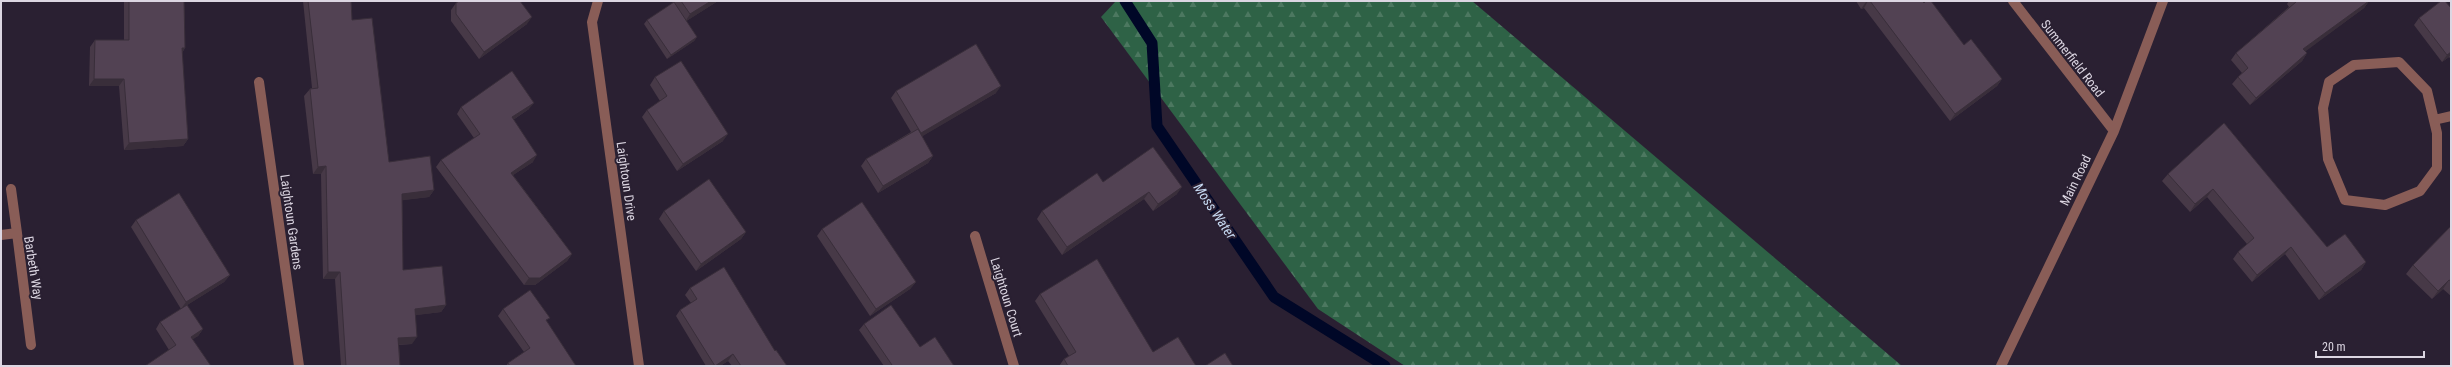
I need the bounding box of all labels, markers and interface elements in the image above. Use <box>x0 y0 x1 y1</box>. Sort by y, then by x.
street label: Summerfield Road <box>2038 17 2107 100</box>
street label: Laightoun Drive <box>614 141 639 222</box>
street label: Main Road <box>2057 152 2094 208</box>
street label: Laightoun Gardens <box>277 173 306 271</box>
water label: Moss Water <box>1191 180 1240 243</box>
street label: Barbeth Way <box>21 235 46 302</box>
street label: Laightoun Court <box>987 256 1026 339</box>
scale bar <box>2316 333 2424 359</box>
text: 20 m <box>2322 340 2346 354</box>

